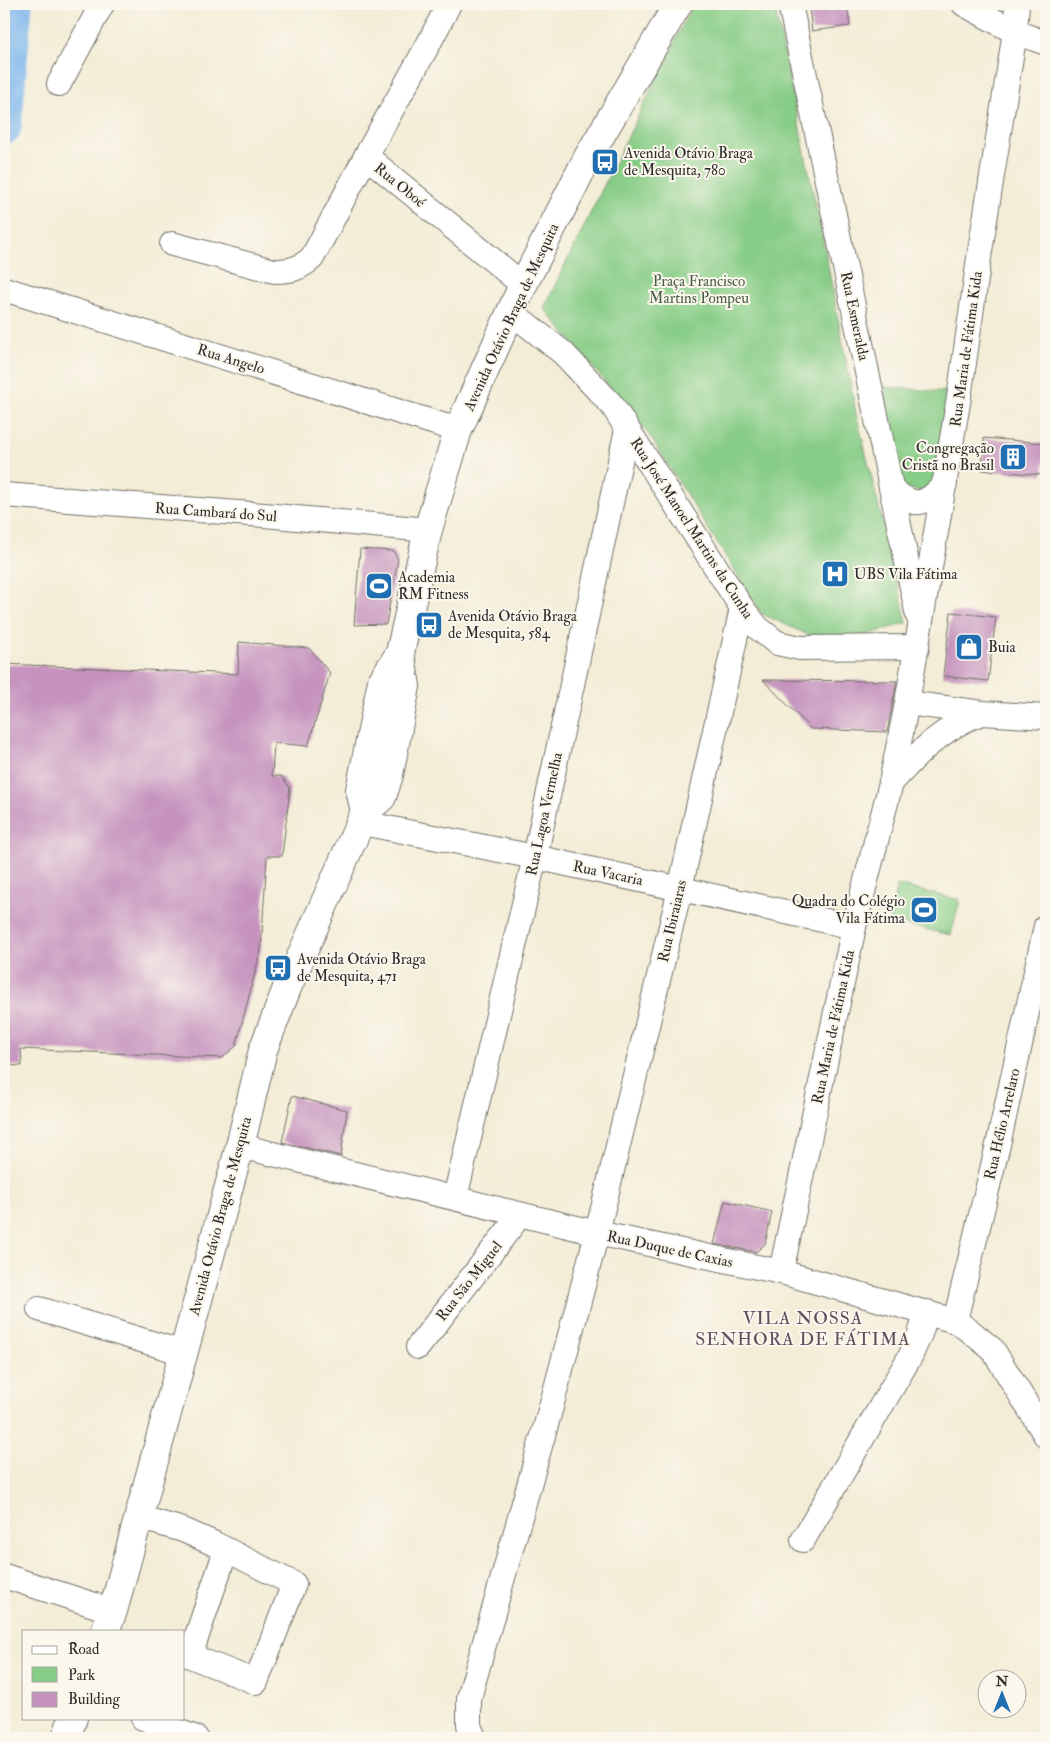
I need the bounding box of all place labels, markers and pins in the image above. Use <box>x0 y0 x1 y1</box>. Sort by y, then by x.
place label: Avenida Otávio Braga de Mesquita, 780 <box>623 144 754 180</box>
bus stop icon: Avenida Otávio Braga de Mesquita, 780 <box>590 147 620 177</box>
place label: Congregação Cristã no Brasil <box>902 439 994 475</box>
building icon: Congregação Cristã no Brasil <box>998 442 1028 472</box>
hospital icon: UBS Vila Fátima <box>820 559 850 589</box>
place label: UBS Vila Fátima <box>854 565 958 584</box>
place label: Academia RM Fitness <box>397 568 469 604</box>
sports icon: Academia RM Fitness <box>364 571 394 601</box>
place label: Avenida Otávio Braga de Mesquita, 584 <box>447 607 578 643</box>
bus stop icon: Avenida Otávio Braga de Mesquita, 584 <box>414 610 444 640</box>
shop icon: Buia <box>954 632 984 662</box>
place label: Buia <box>988 638 1017 657</box>
place label: Quadra do Colégio Vila Fátima <box>792 892 906 928</box>
sports icon: Quadra do Colégio Vila Fátima <box>909 895 939 925</box>
place label: Avenida Otávio Braga de Mesquita, 471 <box>296 950 427 986</box>
bus stop icon: Avenida Otávio Braga de Mesquita, 471 <box>263 953 293 983</box>

